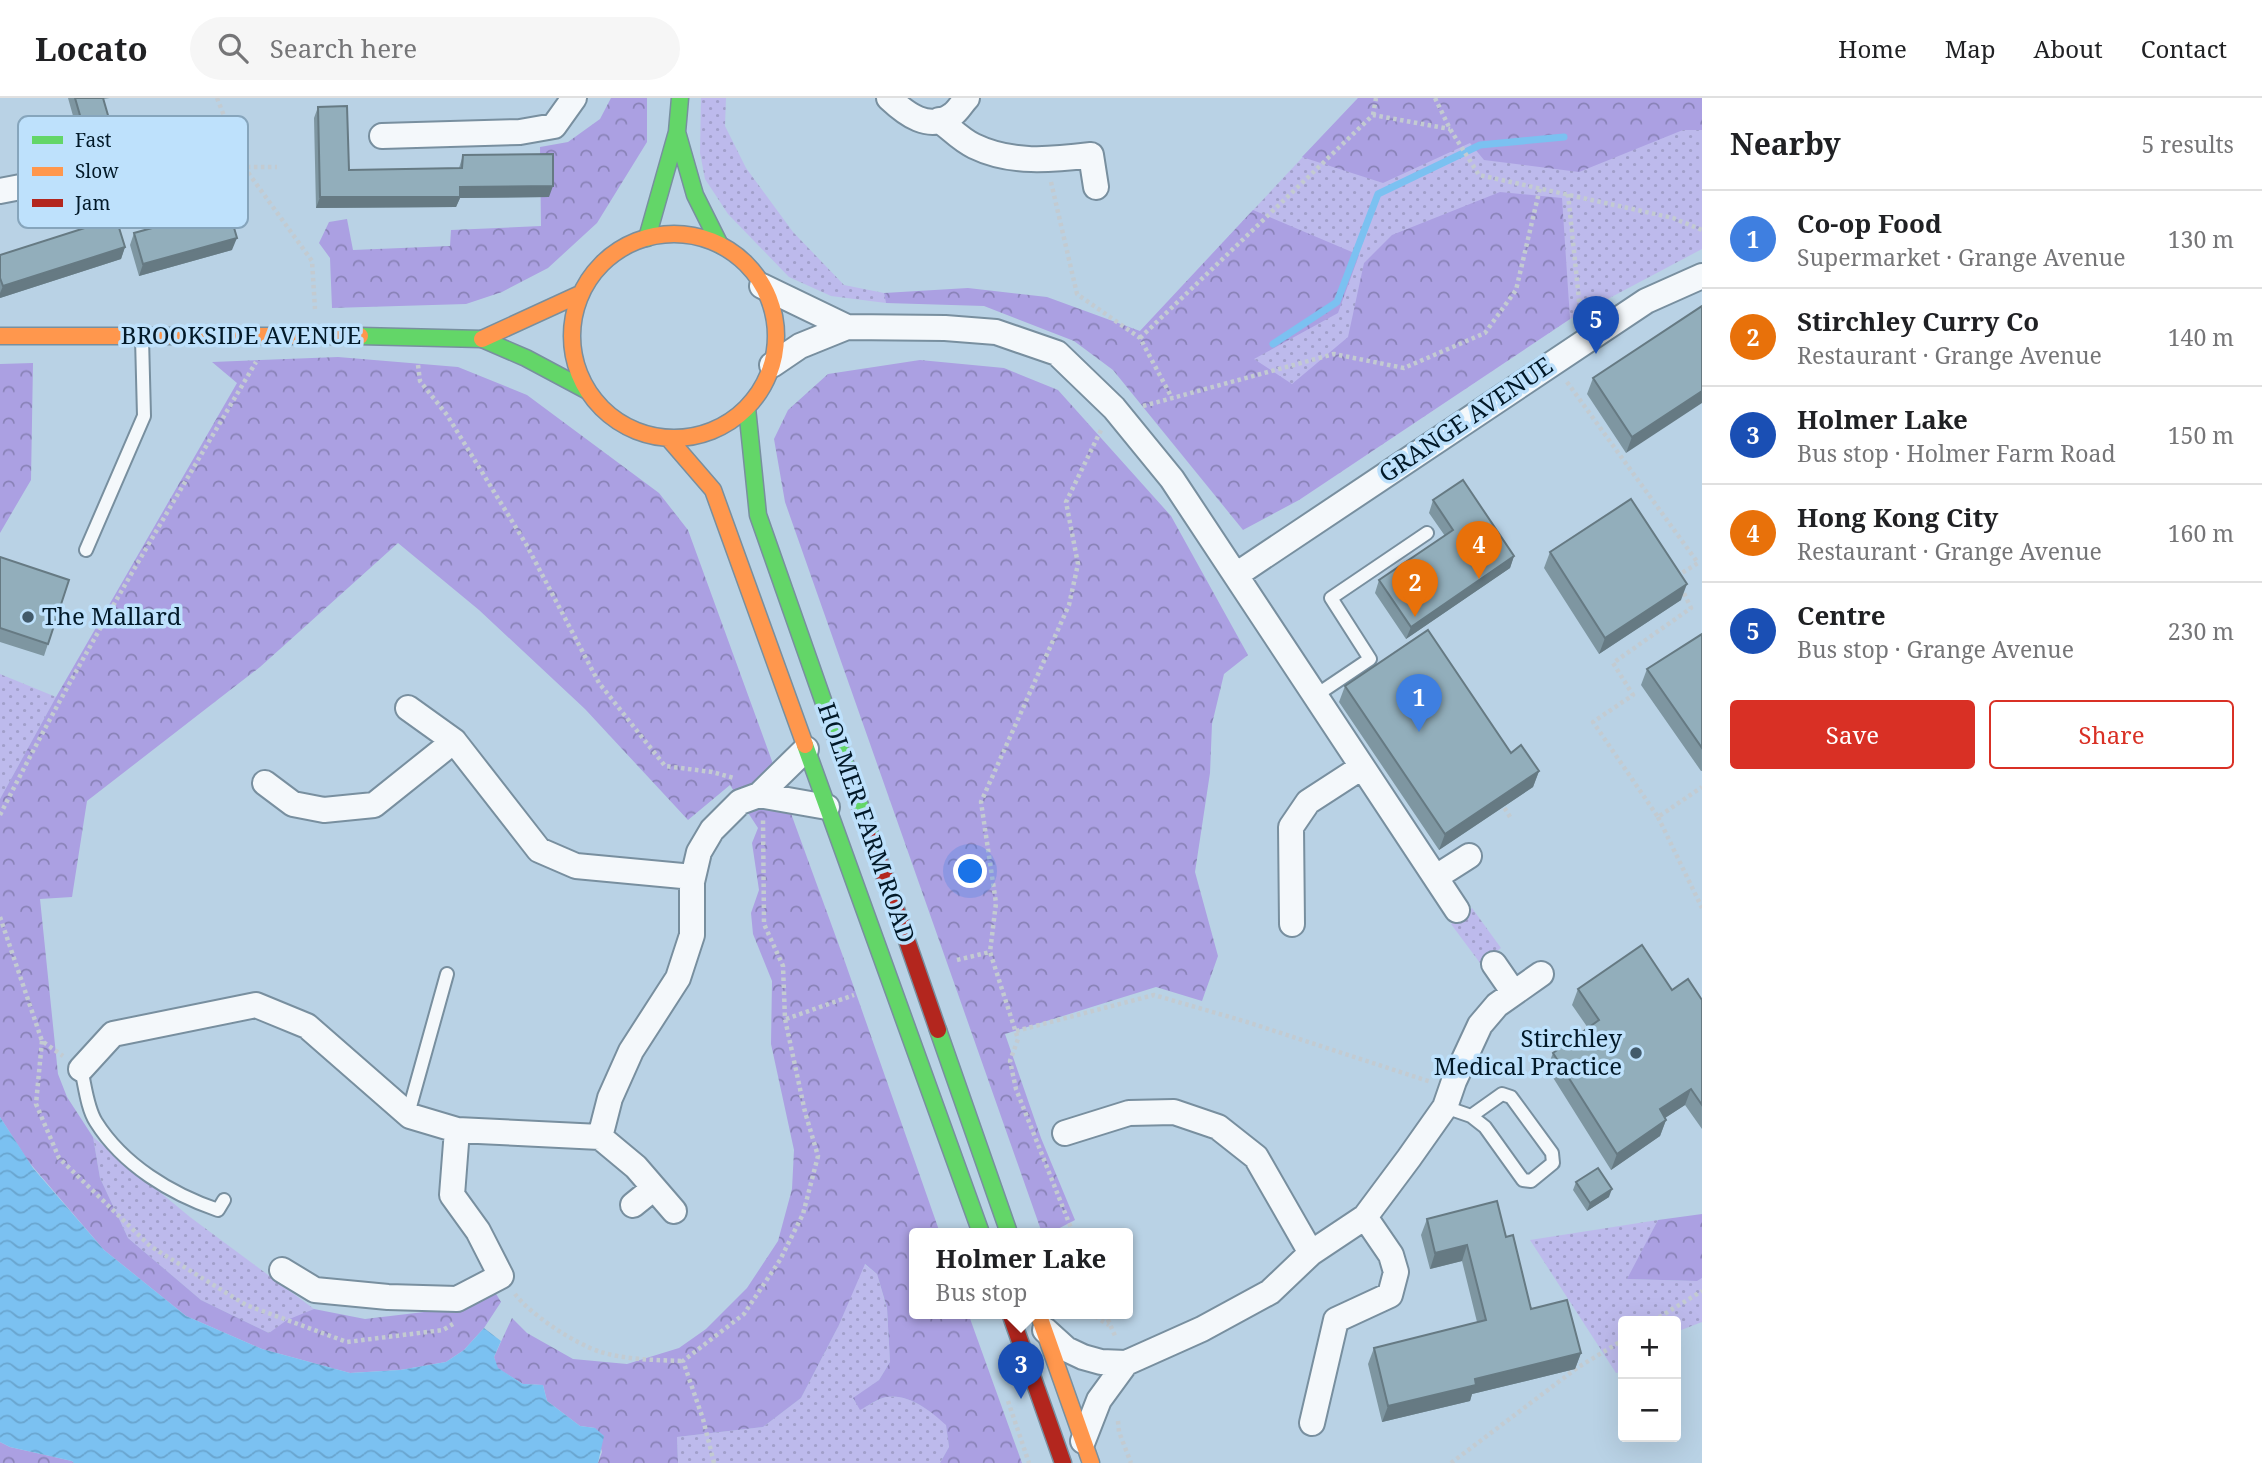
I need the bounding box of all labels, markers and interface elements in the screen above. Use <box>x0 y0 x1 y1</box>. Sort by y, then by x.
search box <box>190 17 680 80</box>
text: Locato <box>35 26 148 71</box>
icon: search <box>214 29 252 67</box>
text: Search here <box>270 30 417 66</box>
text: Home <box>1838 32 1907 65</box>
text: Map <box>1945 32 1996 65</box>
text: About <box>2034 32 2103 65</box>
text: Contact <box>2141 32 2227 65</box>
legend <box>18 116 248 228</box>
text: Nearby <box>1730 123 1841 164</box>
text: Fast <box>75 127 112 153</box>
text: 5 results <box>2141 128 2234 160</box>
text: Slow <box>75 158 119 184</box>
text: Jam <box>74 190 110 216</box>
text: Co-op Food <box>1797 205 1942 241</box>
text: 1 <box>1747 223 1760 255</box>
text: 130 m <box>2168 223 2234 255</box>
text: Supermarket · Grange Avenue <box>1797 241 2125 273</box>
pin: 5 <box>1573 296 1619 354</box>
text: Stirchley Curry Co <box>1797 303 2039 339</box>
street label: BROOKSIDE AVENUE <box>121 318 361 351</box>
text: 2 <box>1747 321 1760 353</box>
text: 140 m <box>2168 321 2234 353</box>
text: Restaurant · Grange Avenue <box>1797 339 2102 371</box>
street label: GRANGE AVENUE <box>1372 348 1559 489</box>
text: Holmer Lake <box>1797 401 1968 437</box>
text: 3 <box>1747 419 1760 451</box>
text: 150 m <box>2168 419 2234 451</box>
text: Bus stop · Holmer Farm Road <box>1797 437 2116 469</box>
text: Hong Kong City <box>1797 499 1998 535</box>
text: 4 <box>1747 517 1760 549</box>
text: 160 m <box>2168 517 2234 549</box>
pin: 4 <box>1456 521 1502 579</box>
text: Restaurant · Grange Avenue <box>1797 535 2102 567</box>
pin: 2 <box>1392 559 1438 617</box>
text: Centre <box>1797 597 1886 633</box>
place label: The Mallard <box>42 599 182 632</box>
marker: The Mallard <box>20 609 36 625</box>
text: 5 <box>1747 615 1760 647</box>
text: 230 m <box>2168 615 2234 647</box>
text: Bus stop · Grange Avenue <box>1797 633 2074 665</box>
pin: 1 <box>1396 674 1442 732</box>
street label: HOLMER FARM ROAD <box>811 698 924 947</box>
button: Save <box>1730 700 1975 769</box>
button: Share <box>1989 700 2234 769</box>
your location <box>953 854 987 888</box>
place label: Stirchley Medical Practice <box>1434 1021 1622 1082</box>
marker: Stirchley Medical Practice <box>1628 1045 1644 1061</box>
popup <box>909 1228 1133 1319</box>
text: Holmer Lake <box>936 1240 1106 1276</box>
text: Bus stop <box>936 1276 1027 1308</box>
map controls <box>1618 1316 1681 1442</box>
button: + <box>1618 1316 1681 1379</box>
pin: 3 <box>998 1341 1044 1399</box>
button: − <box>1618 1379 1681 1442</box>

